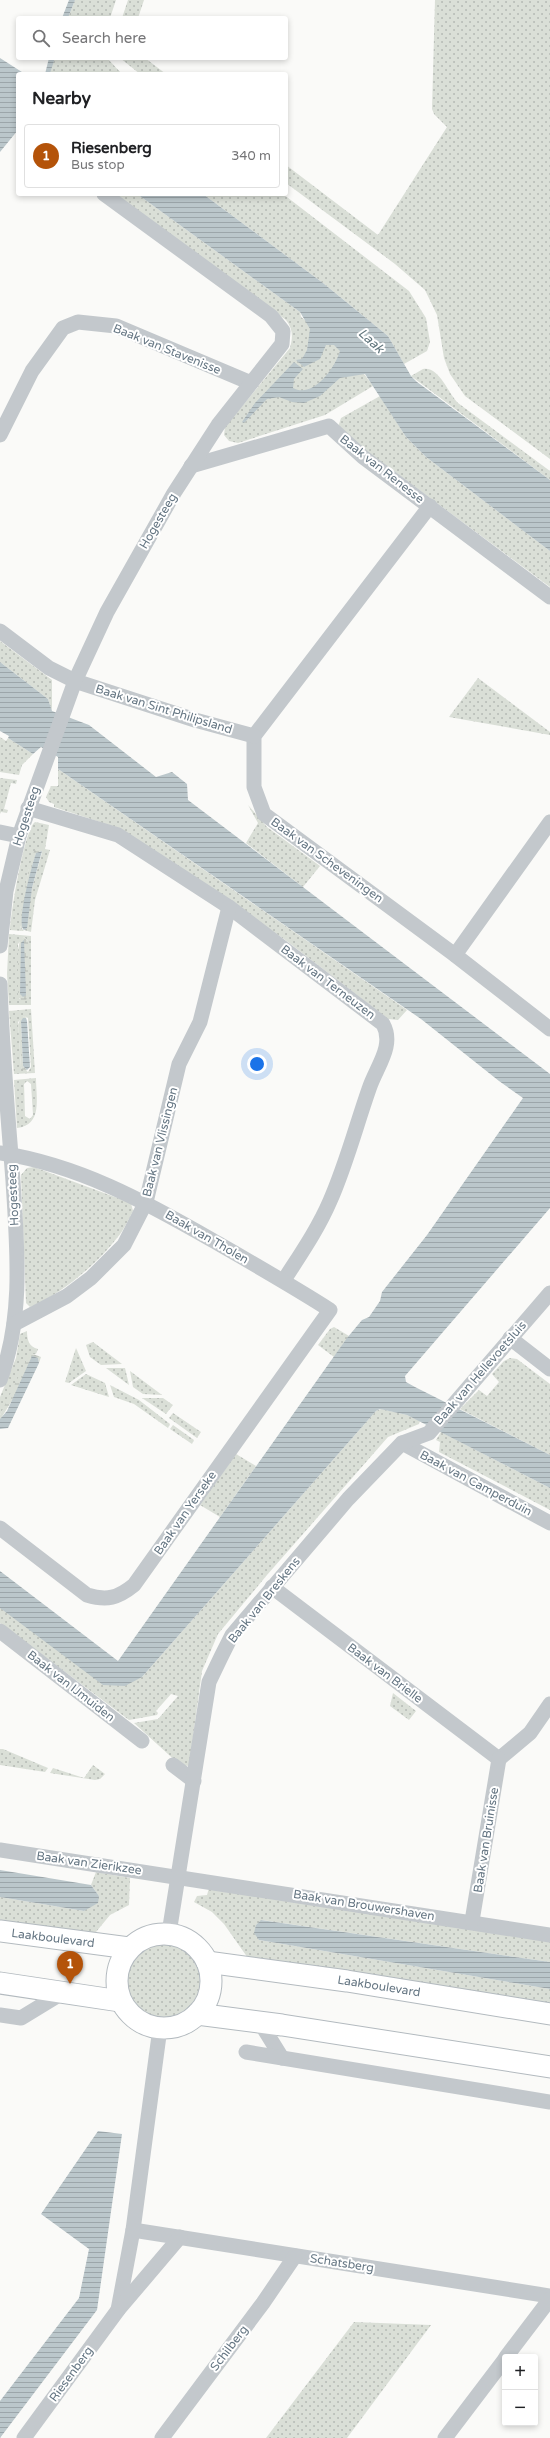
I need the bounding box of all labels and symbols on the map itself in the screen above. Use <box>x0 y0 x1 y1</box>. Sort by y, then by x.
street label: Baak van Stavenisse <box>111 321 223 377</box>
water label: Laak <box>355 325 388 357</box>
street label: Baak van Renesse <box>337 432 427 506</box>
street label: Hogesteeg <box>136 491 180 551</box>
street label: Baak van Sint Philipsland <box>94 682 234 736</box>
street label: Hogesteeg <box>10 784 42 848</box>
street label: Baak van Scheveningen <box>268 815 386 905</box>
street label: Baak van Terneuzen <box>278 942 378 1022</box>
your location <box>247 1054 267 1074</box>
street label: Baak van Vlissingen <box>140 1086 180 1198</box>
street label: Hogesteeg <box>4 1164 22 1226</box>
street label: Baak van Tholen <box>163 1207 251 1267</box>
street label: Baak van Hellevoetsluis <box>431 1318 529 1428</box>
street label: Baak van Camperduin <box>418 1447 534 1519</box>
street label: Baak van Yerseke <box>151 1468 219 1558</box>
street label: Baak van Breskens <box>225 1554 303 1646</box>
street label: Baak van Brielle <box>345 1640 425 1706</box>
street label: Baak van IJmuiden <box>25 1648 117 1724</box>
street label: Baak van Bruinisse <box>471 1786 501 1894</box>
street label: Baak van Zierikzee <box>36 1849 143 1877</box>
street label: Baak van Brouwershaven <box>292 1887 436 1923</box>
street label: Laakboulevard <box>11 1926 95 1950</box>
pin: 1 <box>57 1951 83 1984</box>
street label: Laakboulevard <box>336 1973 422 1999</box>
street label: Schatsberg <box>309 2251 375 2275</box>
street label: Schilberg <box>207 2322 251 2374</box>
street label: Riesenberg <box>46 2344 96 2404</box>

